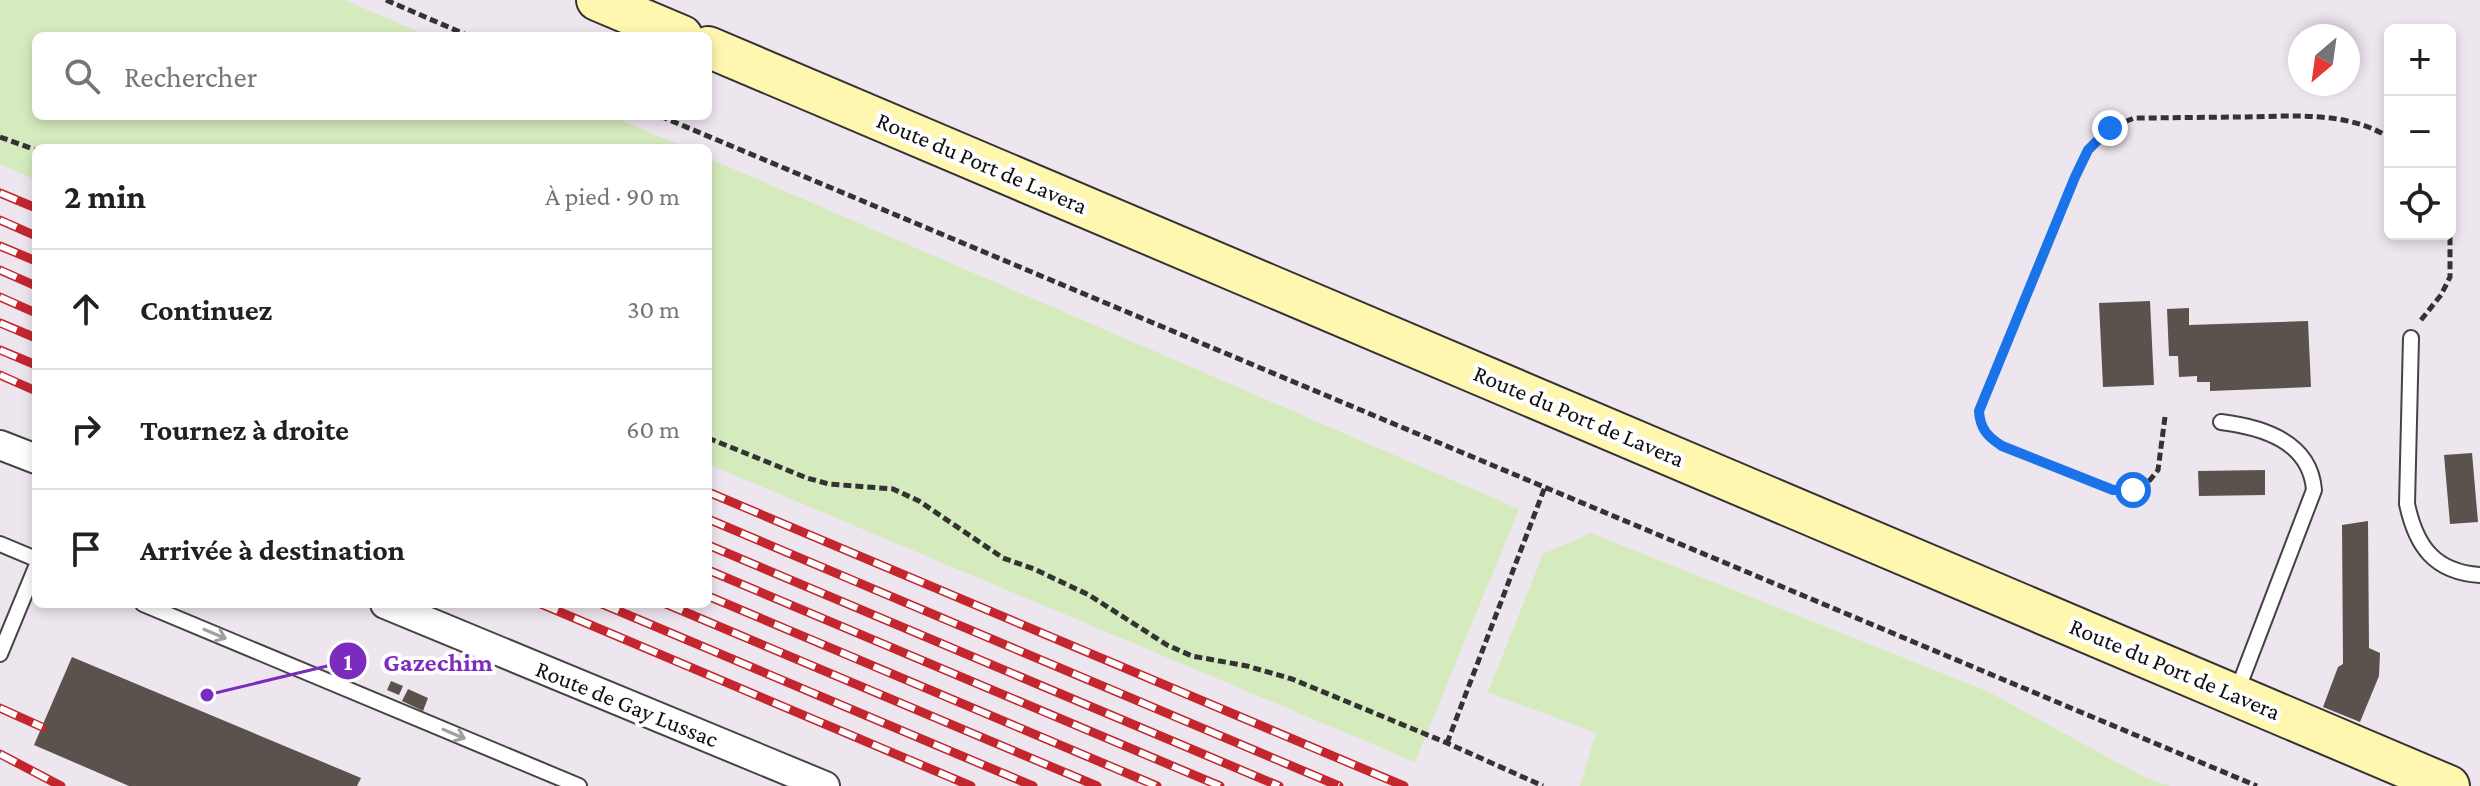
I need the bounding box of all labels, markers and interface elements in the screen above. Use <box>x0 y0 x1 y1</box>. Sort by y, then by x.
north arrow <box>2288 24 2360 96</box>
map controls <box>2384 24 2456 240</box>
button: + <box>2384 24 2456 96</box>
search box <box>32 32 712 120</box>
icon: search <box>60 54 104 98</box>
text: Rechercher <box>124 60 257 93</box>
button: − <box>2384 96 2456 168</box>
street label: Route du Port de Lavera <box>873 106 1091 219</box>
route end <box>2092 110 2128 146</box>
button: locate <box>2384 168 2456 240</box>
text: 2 min <box>64 178 146 215</box>
text: À pied · 90 m <box>545 182 680 211</box>
icon: ahead <box>64 287 108 331</box>
text: Continuez <box>140 293 272 326</box>
text: 30 m <box>627 295 680 324</box>
street label: Route du Port de Lavera <box>1470 359 1688 472</box>
icon: right <box>64 407 108 451</box>
text: Tournez à droite <box>140 413 349 446</box>
text: 60 m <box>626 415 680 444</box>
route start <box>2115 472 2151 508</box>
icon: arrive <box>64 527 108 571</box>
text: Arrivée à destination <box>140 533 405 566</box>
street label: Route du Port de Lavera <box>2066 612 2284 725</box>
one-way arrow <box>202 628 226 642</box>
callout: Gazechim <box>328 636 509 686</box>
text: 1 <box>344 648 353 675</box>
text: Gazechim <box>383 648 493 677</box>
street label: Route de Gay Lussac <box>532 655 722 752</box>
one-way arrow <box>442 728 466 743</box>

